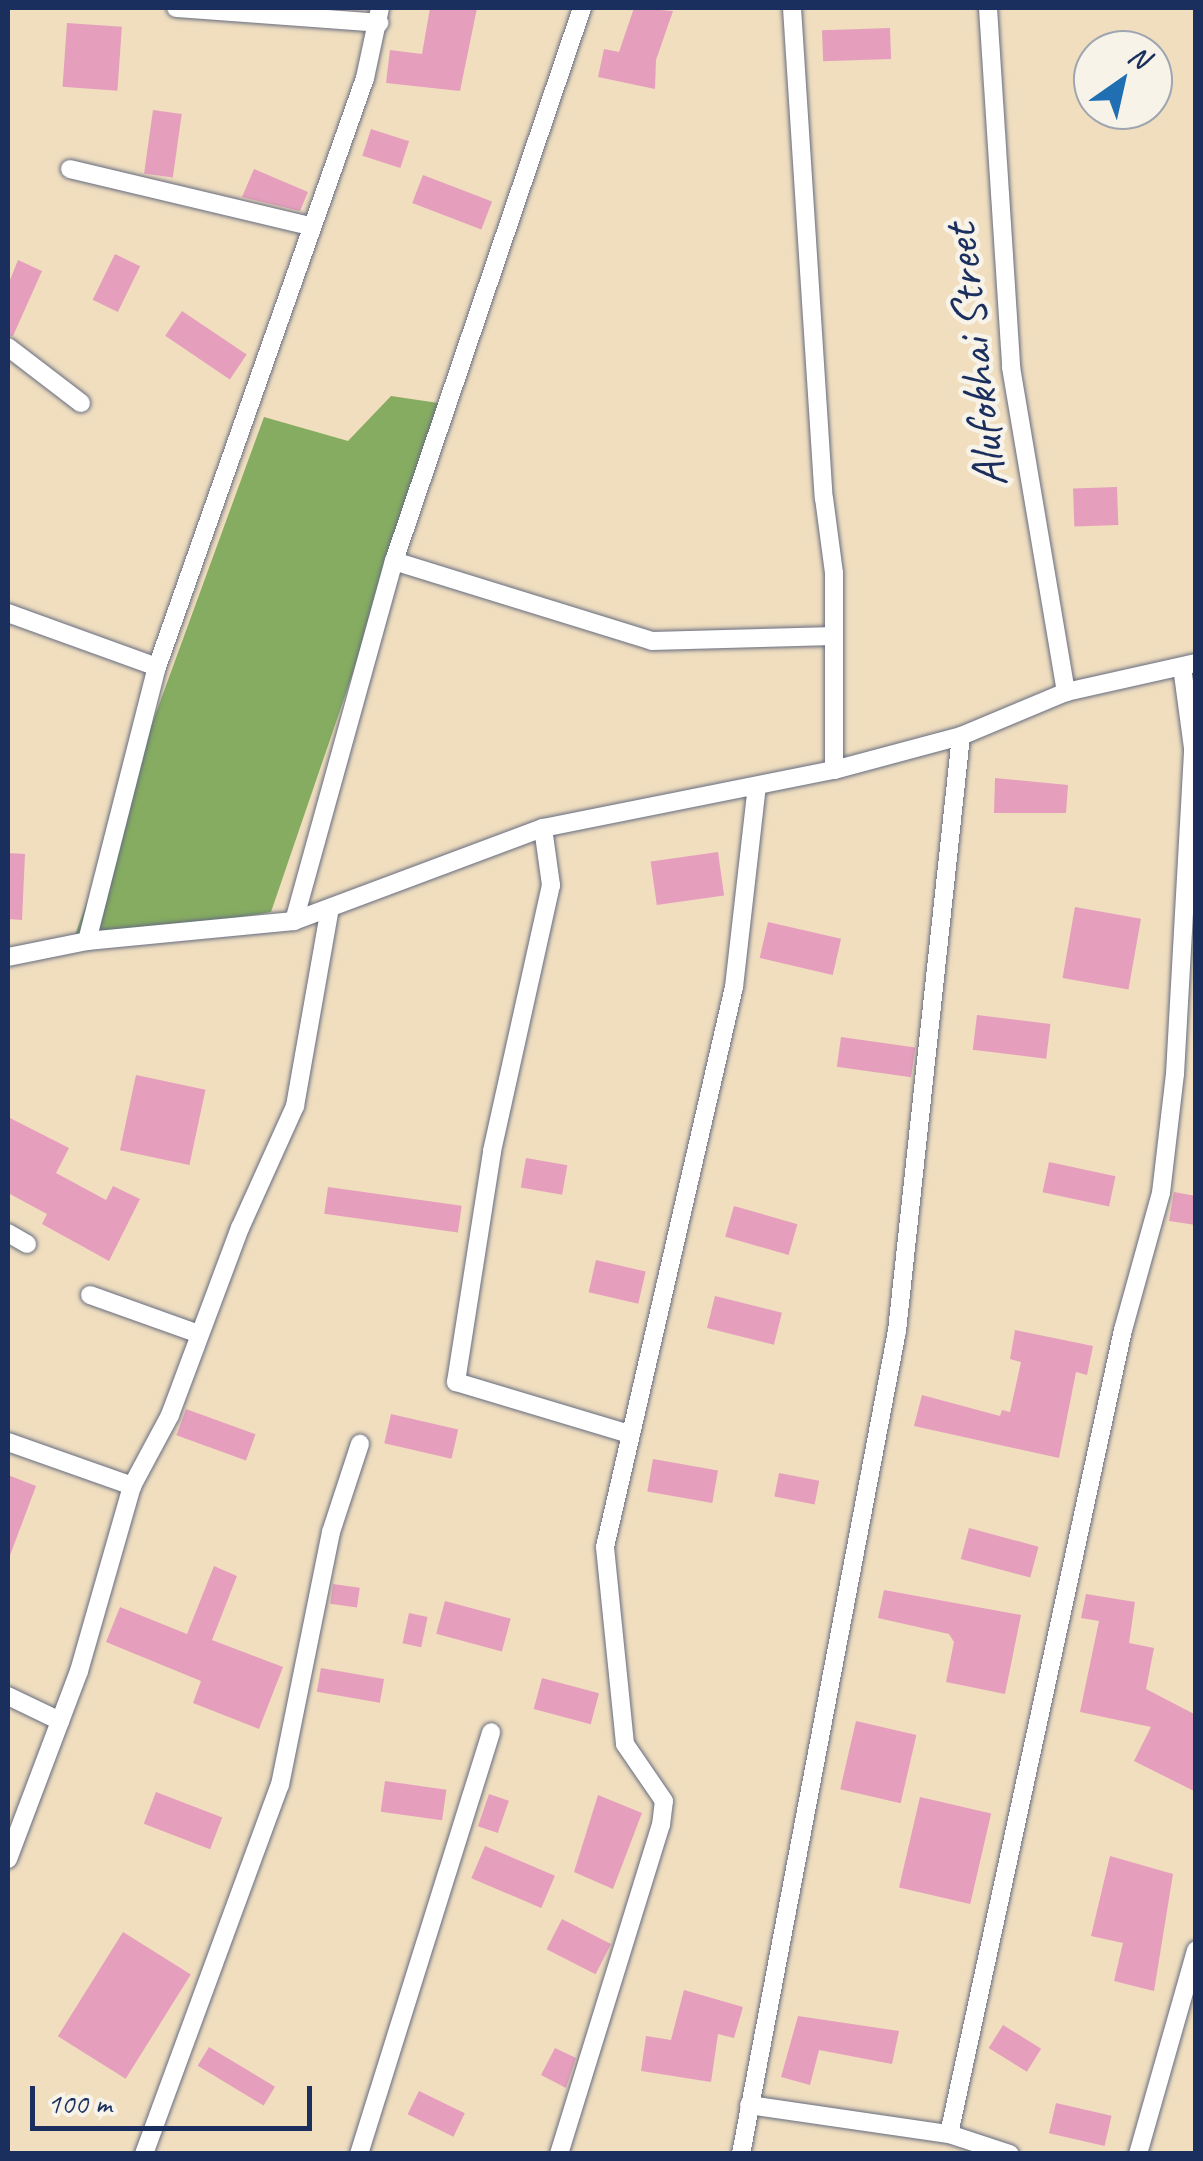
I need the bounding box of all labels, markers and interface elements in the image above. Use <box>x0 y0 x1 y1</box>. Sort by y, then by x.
north arrow <box>1073 30 1173 130</box>
text: N <box>1122 37 1156 76</box>
street label: Alufokhai Street <box>930 221 1020 491</box>
scale bar <box>35 2066 318 2128</box>
text: 100 m <box>47 2084 112 2122</box>

